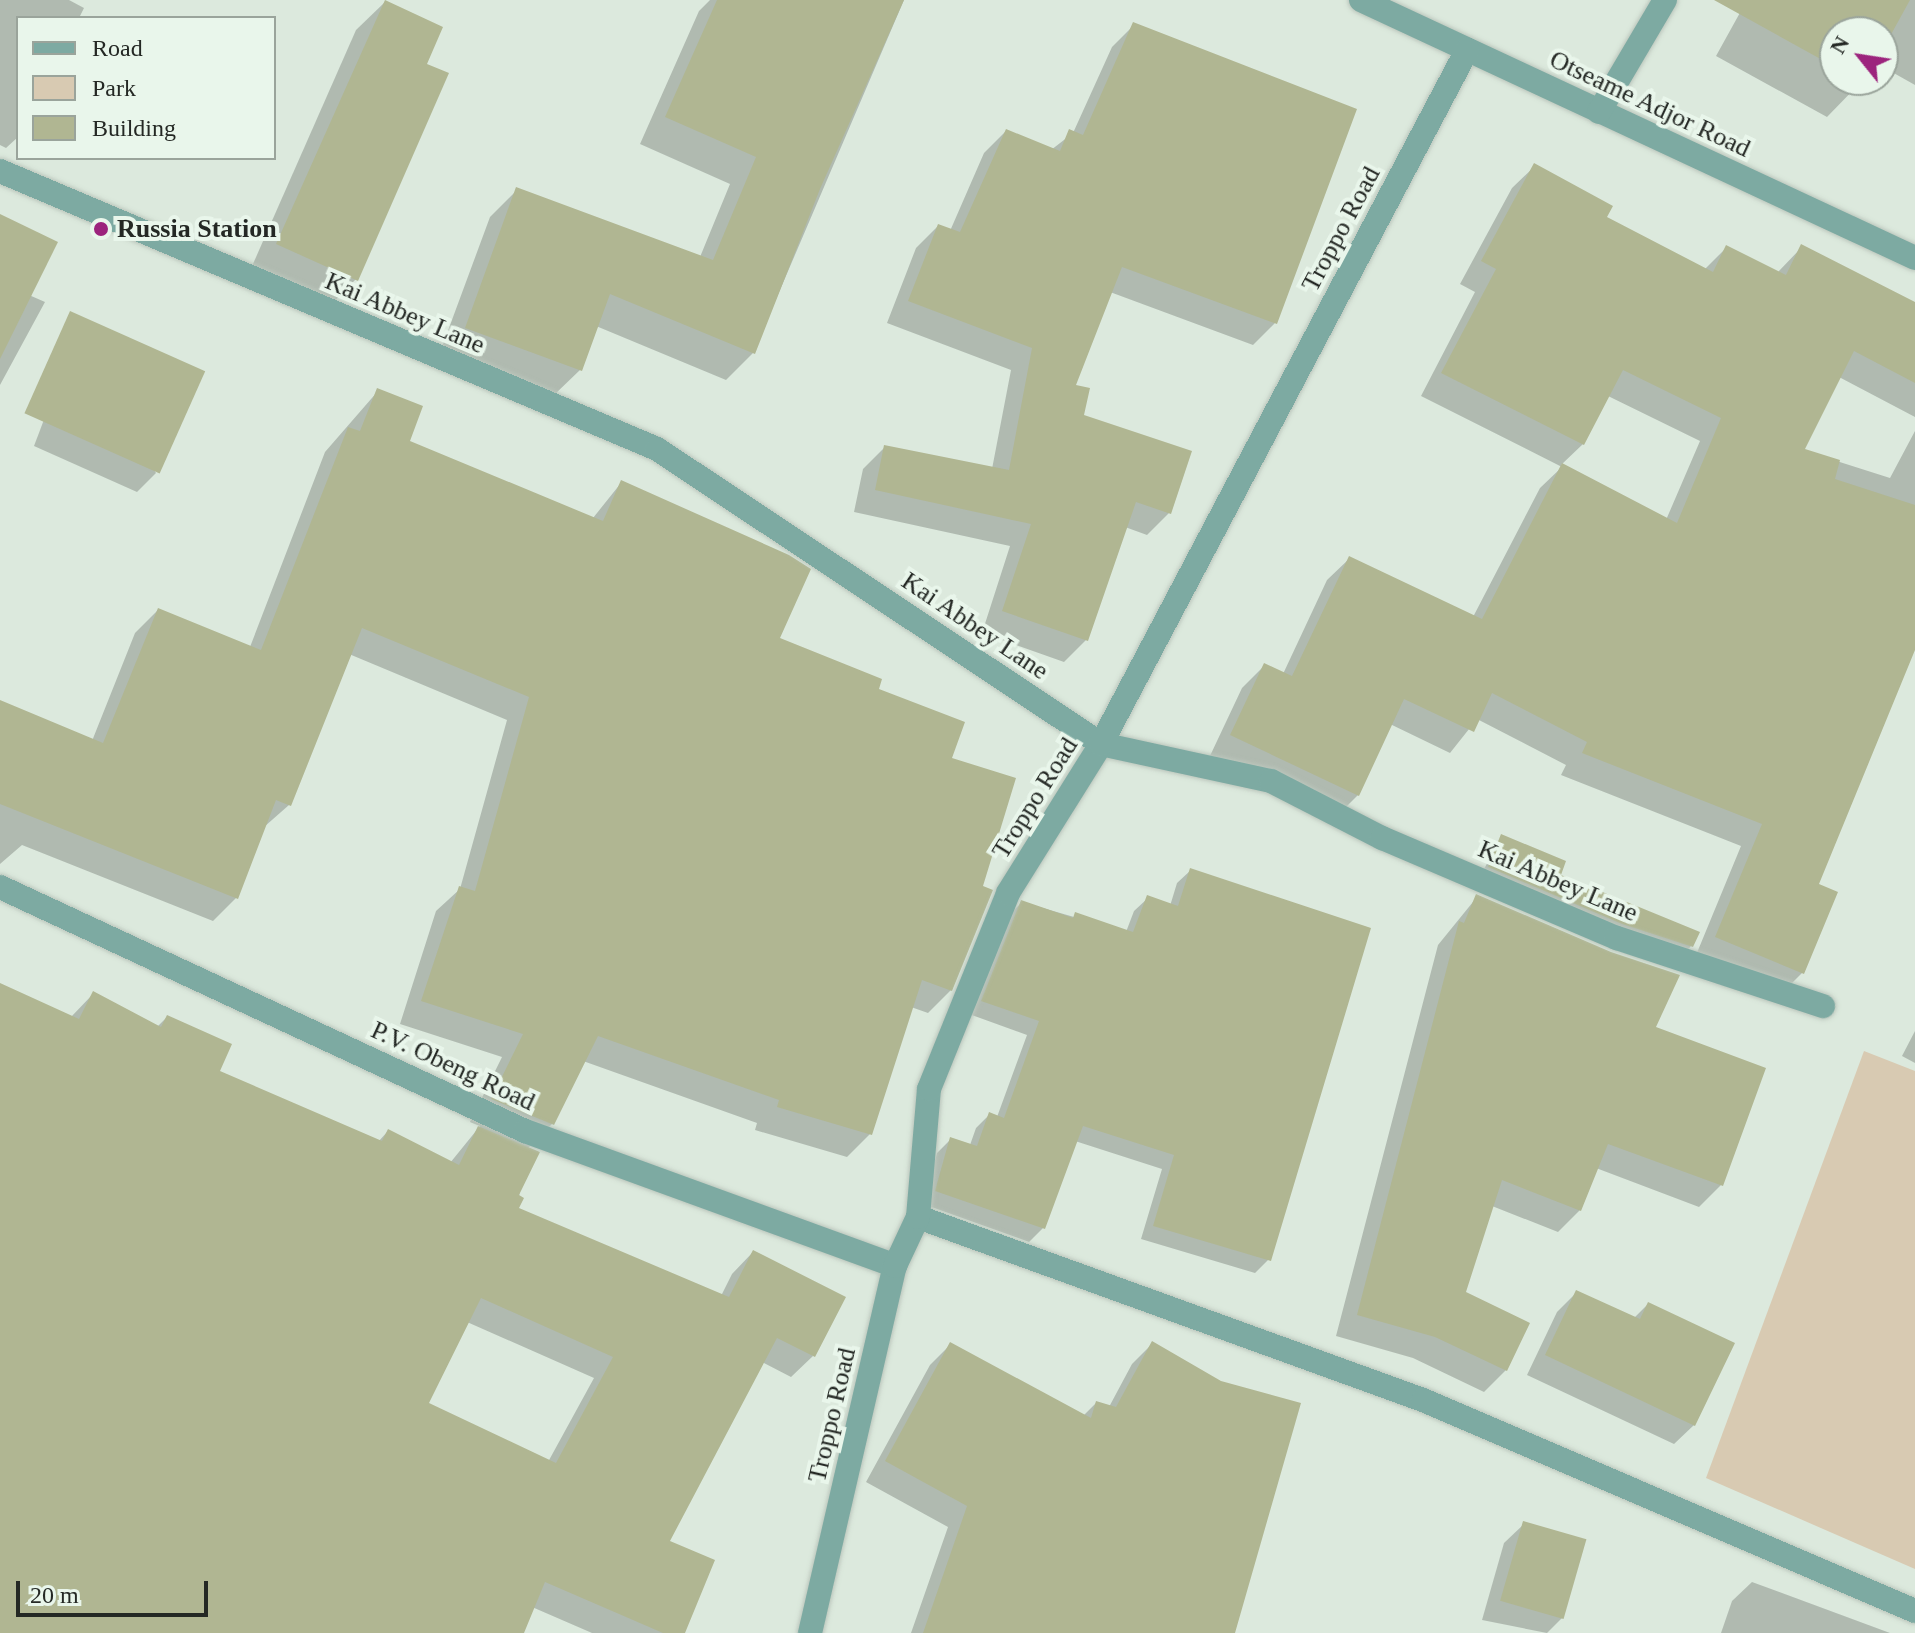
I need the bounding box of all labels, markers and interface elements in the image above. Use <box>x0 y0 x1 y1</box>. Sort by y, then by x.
legend <box>16 16 276 160</box>
north arrow <box>1819 16 1899 96</box>
text: N <box>1825 32 1854 58</box>
text: Road <box>92 35 143 61</box>
street label: Otseame Adjor Road <box>1544 43 1756 165</box>
text: Park <box>92 75 136 101</box>
text: Building <box>92 115 176 141</box>
street label: Troppo Road <box>1295 161 1387 297</box>
place label: Russia Station <box>117 213 277 245</box>
marker: Russia Station <box>92 220 110 238</box>
street label: Kai Abbey Lane <box>320 265 490 361</box>
street label: Kai Abbey Lane <box>895 565 1055 687</box>
street label: Troppo Road <box>985 732 1085 864</box>
street label: Kai Abbey Lane <box>1473 833 1643 929</box>
street label: P.V. Obeng Road <box>366 1014 540 1118</box>
street label: Troppo Road <box>801 1345 863 1485</box>
scale bar <box>20 1565 212 1615</box>
text: 20 m <box>30 1582 79 1608</box>

